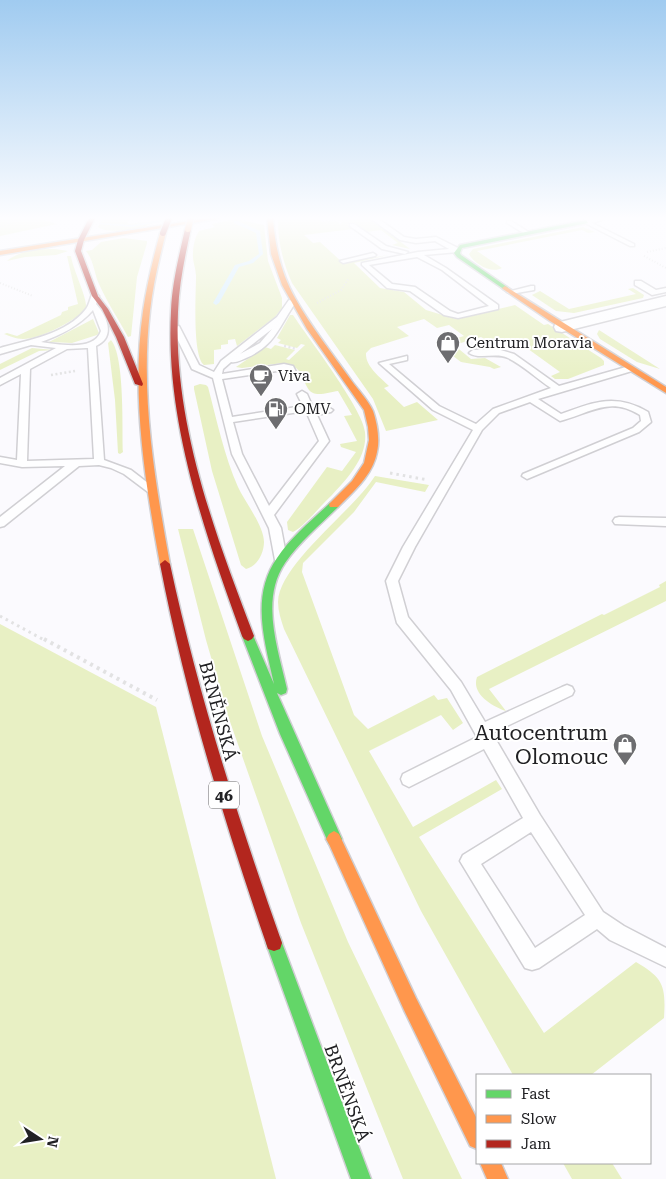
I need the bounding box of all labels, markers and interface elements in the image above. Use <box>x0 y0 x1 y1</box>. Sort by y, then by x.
shop icon: Centrum Moravia <box>435 330 461 364</box>
place label: Centrum Moravia <box>466 334 592 352</box>
cafe icon: Viva <box>248 363 274 397</box>
place label: Viva <box>278 367 310 385</box>
fuel station icon: OMV <box>263 396 289 430</box>
place label: OMV <box>294 400 331 418</box>
street label: BRNĚNSKÁ <box>195 659 242 763</box>
place label: Autocentrum Olomouc <box>474 721 608 769</box>
shop icon: Autocentrum Olomouc <box>612 732 638 766</box>
road number: 46 <box>209 782 239 808</box>
street label: BRNĚNSKÁ <box>320 1041 375 1145</box>
legend <box>476 1074 651 1164</box>
text: Fast <box>521 1085 551 1103</box>
text: Slow <box>521 1110 557 1128</box>
north arrow <box>15 1114 65 1164</box>
text: N <box>44 1135 62 1149</box>
text: Jam <box>521 1135 551 1153</box>

